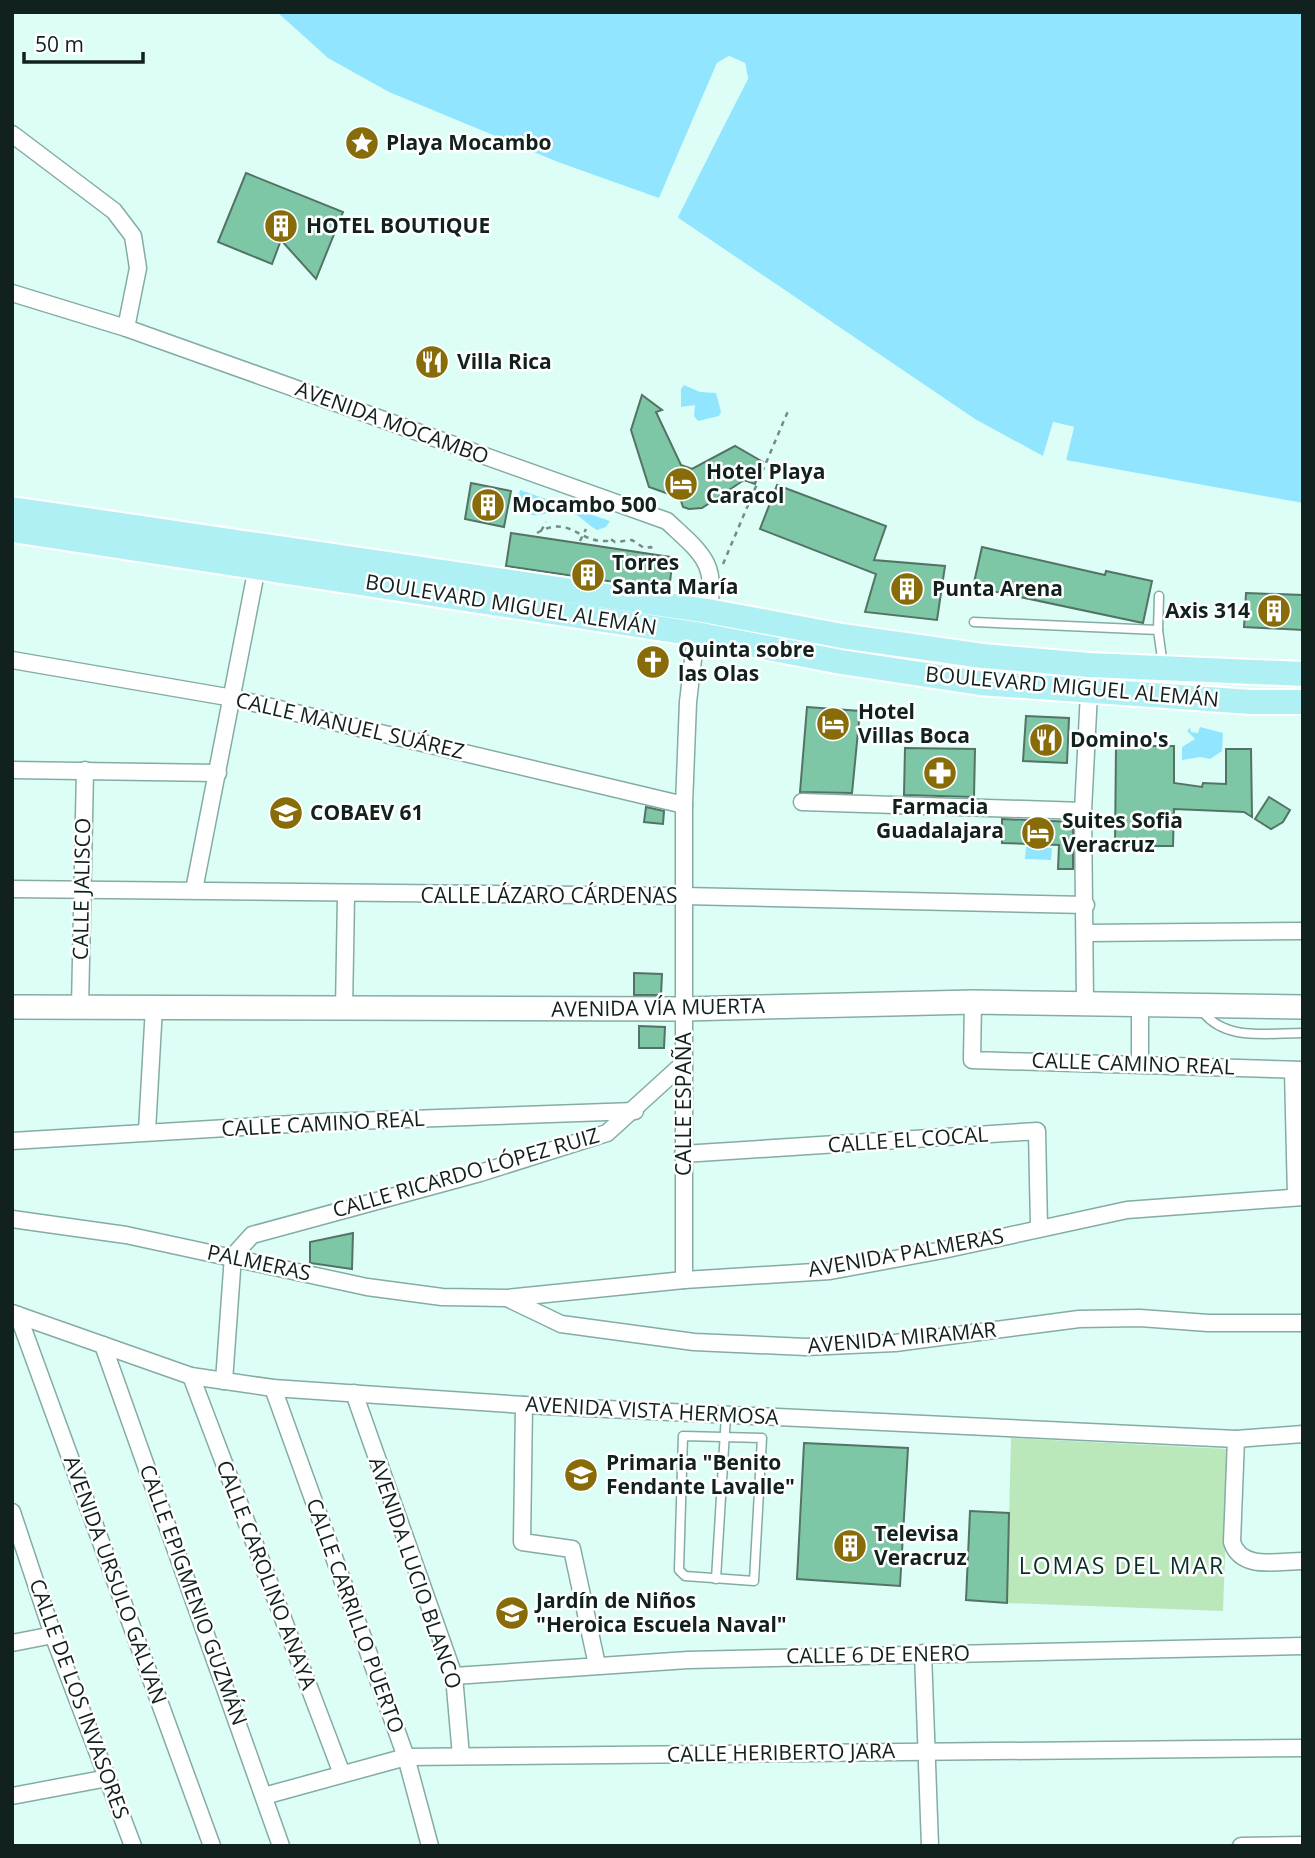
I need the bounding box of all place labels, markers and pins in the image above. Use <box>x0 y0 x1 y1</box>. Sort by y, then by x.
place icon: Playa Mocambo <box>343 124 381 162</box>
place label: Playa Mocambo <box>386 128 552 156</box>
building icon: HOTEL BOUTIQUE <box>262 207 300 245</box>
place label: HOTEL BOUTIQUE <box>306 211 490 239</box>
restaurant icon: Villa Rica <box>413 343 451 381</box>
place label: Villa Rica <box>457 347 552 375</box>
place label: Hotel Playa Caracol <box>706 457 825 509</box>
hotel icon: Hotel Playa Caracol <box>662 465 700 503</box>
building icon: Mocambo 500 <box>469 486 507 524</box>
place label: Mocambo 500 <box>512 490 657 518</box>
place label: Torres Santa María <box>612 548 738 600</box>
building icon: Torres Santa María <box>569 556 607 594</box>
building icon: Punta Arena <box>888 570 926 608</box>
place label: Punta Arena <box>932 574 1063 602</box>
building icon: Axis 314 <box>1255 592 1293 630</box>
place label: Axis 314 <box>1165 596 1250 624</box>
place label: Quinta sobre las Olas <box>678 635 815 687</box>
church icon: Quinta sobre las Olas <box>634 643 672 681</box>
place label: Hotel Villas Boca <box>858 697 970 749</box>
hotel icon: Hotel Villas Boca <box>814 705 852 743</box>
restaurant icon: Domino's <box>1027 721 1065 759</box>
place label: Domino's <box>1070 725 1168 753</box>
pharmacy icon: Farmacia Guadalajara <box>921 754 959 792</box>
place label: Farmacia Guadalajara <box>876 792 1004 844</box>
school or university icon: COBAEV 61 <box>267 794 305 832</box>
place label: COBAEV 61 <box>310 798 424 826</box>
place label: Suites Sofia Veracruz <box>1062 806 1183 858</box>
hotel icon: Suites Sofia Veracruz <box>1019 814 1057 852</box>
place label: Primaria "Benito Fendante Lavalle" <box>606 1448 795 1500</box>
school or university icon: Primaria "Benito Fendante Lavalle" <box>562 1456 600 1494</box>
place label: Televisa Veracruz <box>874 1519 967 1571</box>
building icon: Televisa Veracruz <box>831 1527 869 1565</box>
place label: Jardín de Niños "Heroica Escuela Naval" <box>534 1586 787 1638</box>
school or university icon: Jardín de Niños "Heroica Escuela Naval" <box>493 1594 531 1632</box>

